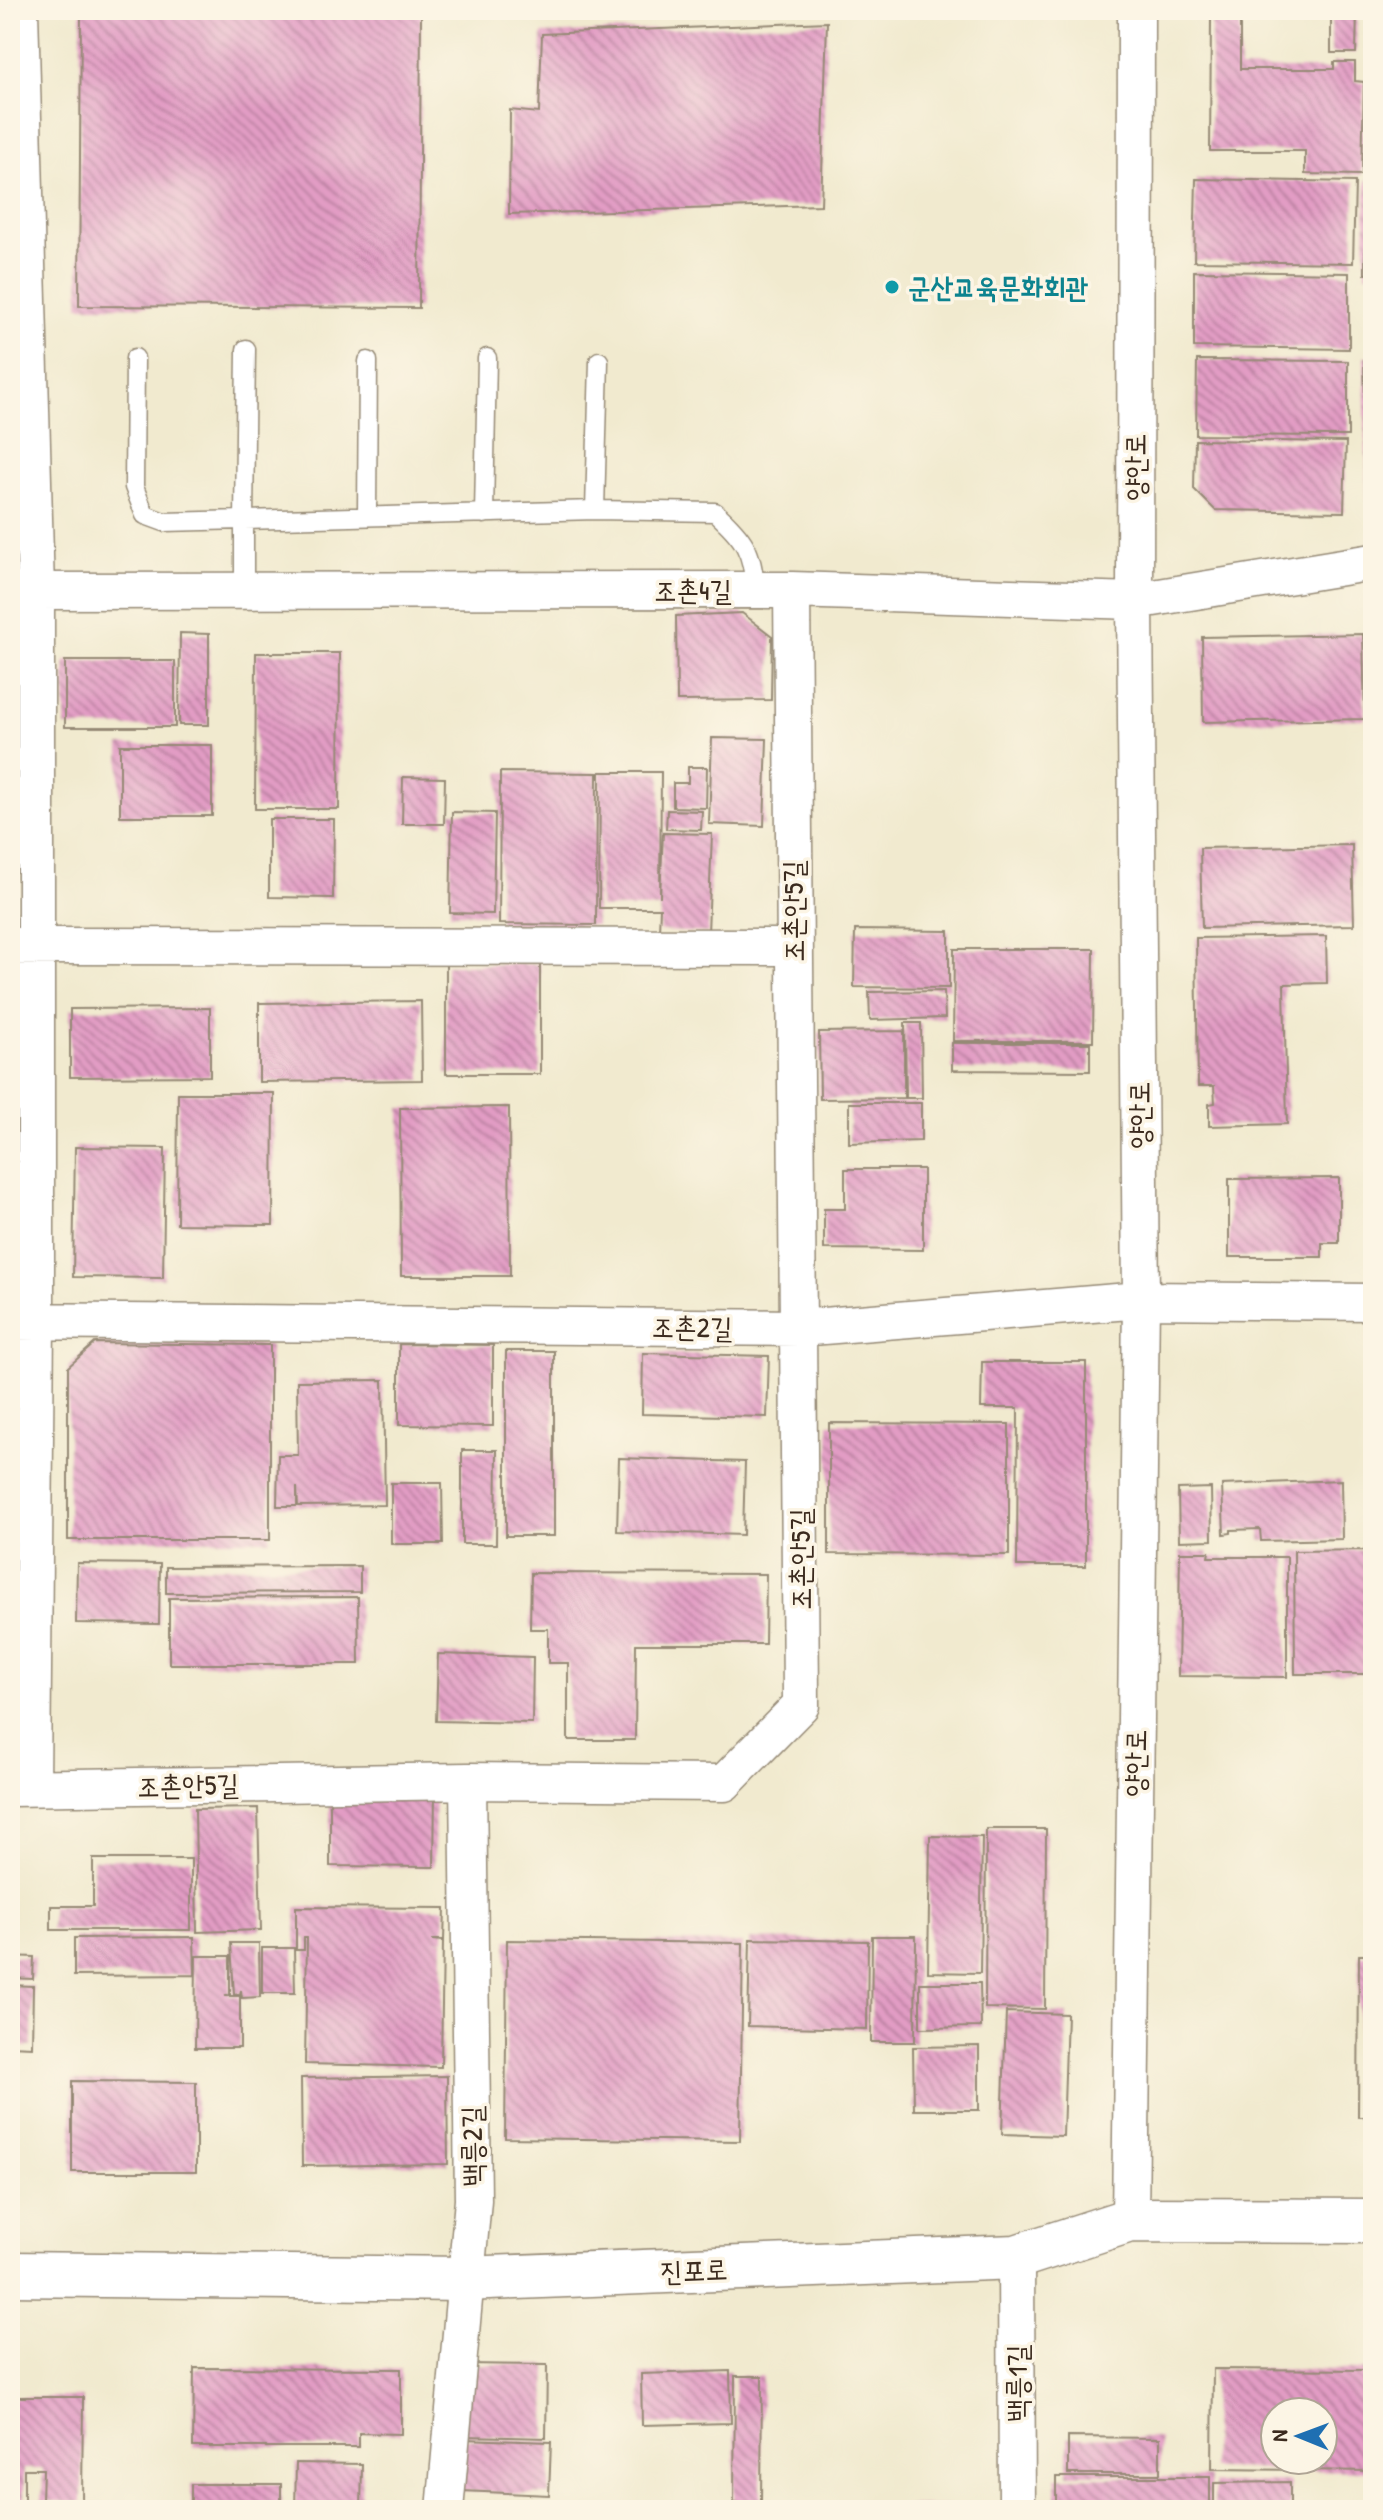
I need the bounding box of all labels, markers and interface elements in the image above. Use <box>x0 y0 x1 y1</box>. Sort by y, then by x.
place label: 군산교육문화회관 <box>908 268 1089 306</box>
marker: 군산교육문화회관 <box>883 278 901 296</box>
street label: 양안로 <box>1116 433 1154 501</box>
street label: 조촌4길 <box>654 571 732 609</box>
street label: 조촌안5길 <box>774 860 812 962</box>
street label: 양안로 <box>1120 1081 1158 1149</box>
street label: 조촌2길 <box>651 1307 733 1347</box>
street label: 조촌안5길 <box>781 1508 819 1610</box>
street label: 양안로 <box>1115 1729 1155 1797</box>
street label: 조촌안5길 <box>137 1765 239 1805</box>
street label: 백릉2길 <box>452 2105 492 2187</box>
street label: 진포로 <box>660 2250 728 2290</box>
street label: 백릉1길 <box>998 2344 1036 2422</box>
north arrow <box>1259 2396 1339 2476</box>
text: N <box>1264 2429 1294 2442</box>

